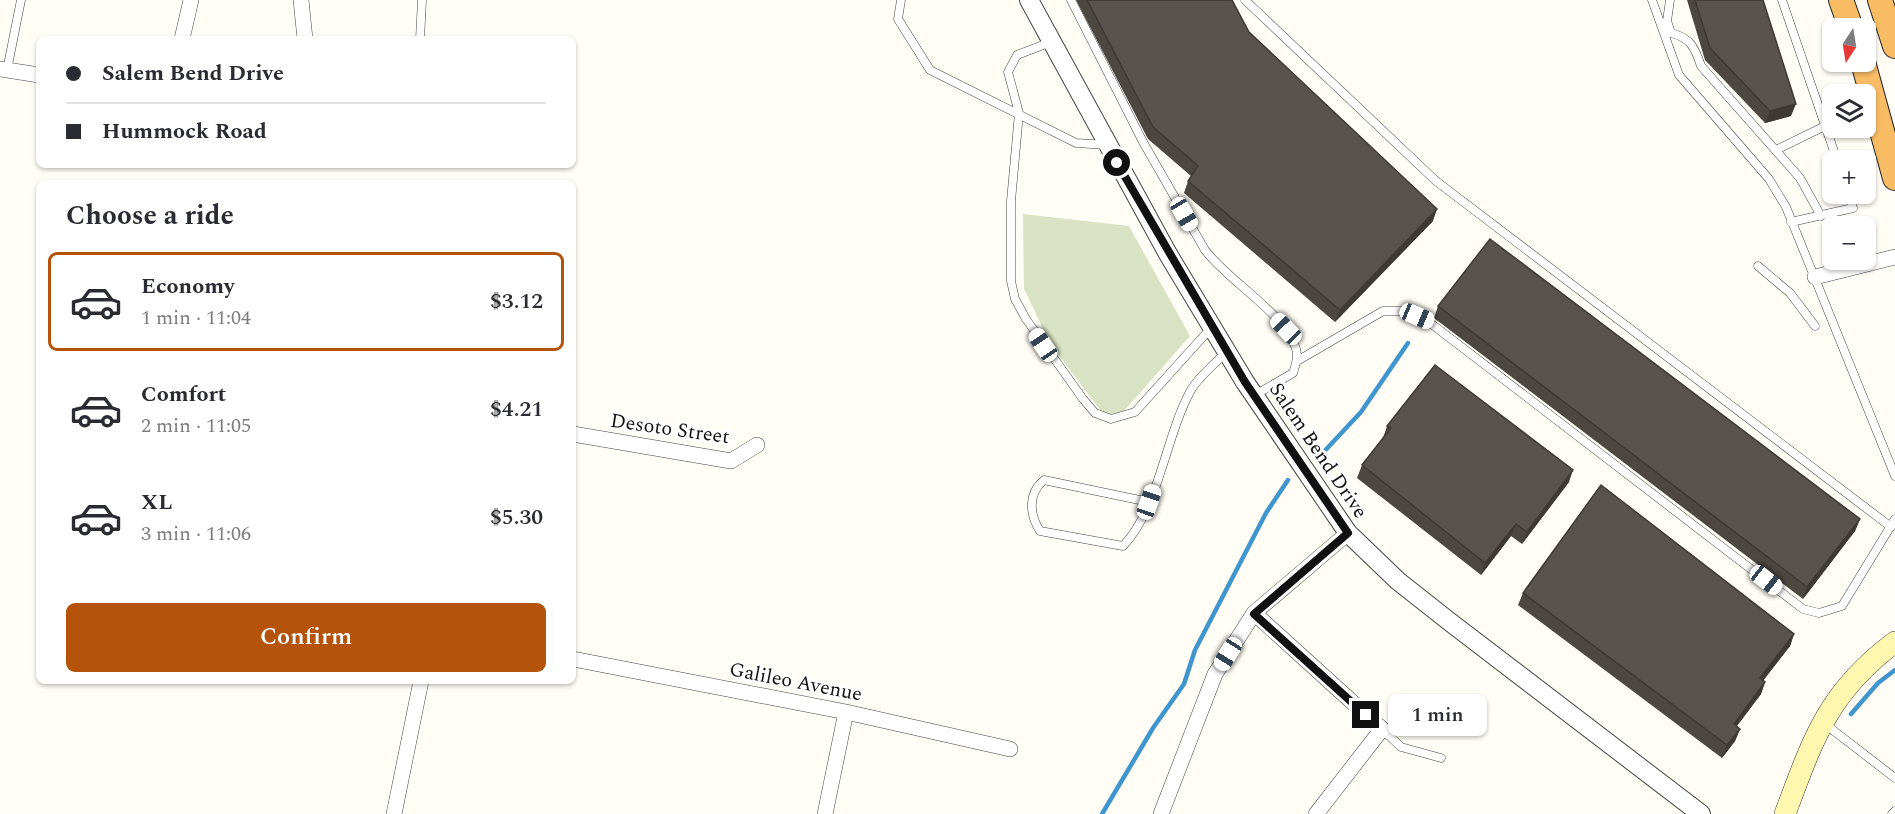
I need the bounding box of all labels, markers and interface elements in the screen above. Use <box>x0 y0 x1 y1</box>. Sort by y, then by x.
north arrow <box>1822 18 1876 72</box>
map controls <box>1822 18 1876 270</box>
text: Salem Bend Drive <box>102 57 284 90</box>
button: layers <box>1822 84 1876 138</box>
text: Hummock Road <box>102 115 267 148</box>
route start <box>1103 149 1130 176</box>
button: + <box>1822 150 1876 204</box>
car <box>1167 194 1201 234</box>
text: Choose a ride <box>66 195 234 237</box>
button: − <box>1822 216 1876 270</box>
text: Economy <box>141 270 234 303</box>
icon: car <box>69 275 123 329</box>
text: $3.12 <box>490 285 543 318</box>
car <box>1397 301 1437 331</box>
text: 1 min · 11:04 <box>141 303 251 333</box>
car <box>1267 310 1305 348</box>
car <box>1025 325 1061 365</box>
street label: Salem Bend Drive <box>1261 377 1375 525</box>
text: Comfort <box>141 378 226 411</box>
icon: car <box>69 383 123 437</box>
text: $4.21 <box>490 393 543 426</box>
street label: Desoto Street <box>608 406 731 452</box>
text: 2 min · 11:05 <box>141 411 251 441</box>
car <box>1135 482 1163 522</box>
text: XL <box>141 486 172 519</box>
icon: car <box>69 491 123 545</box>
text: $5.30 <box>490 501 543 534</box>
text: 3 min · 11:06 <box>141 519 251 549</box>
car <box>1746 562 1786 598</box>
button: Confirm <box>66 603 546 672</box>
car <box>1211 634 1245 674</box>
street label: Galileo Avenue <box>727 654 865 710</box>
callout: 1 min <box>1387 694 1486 736</box>
text: 1 min <box>1412 700 1463 730</box>
route end <box>1352 701 1379 728</box>

